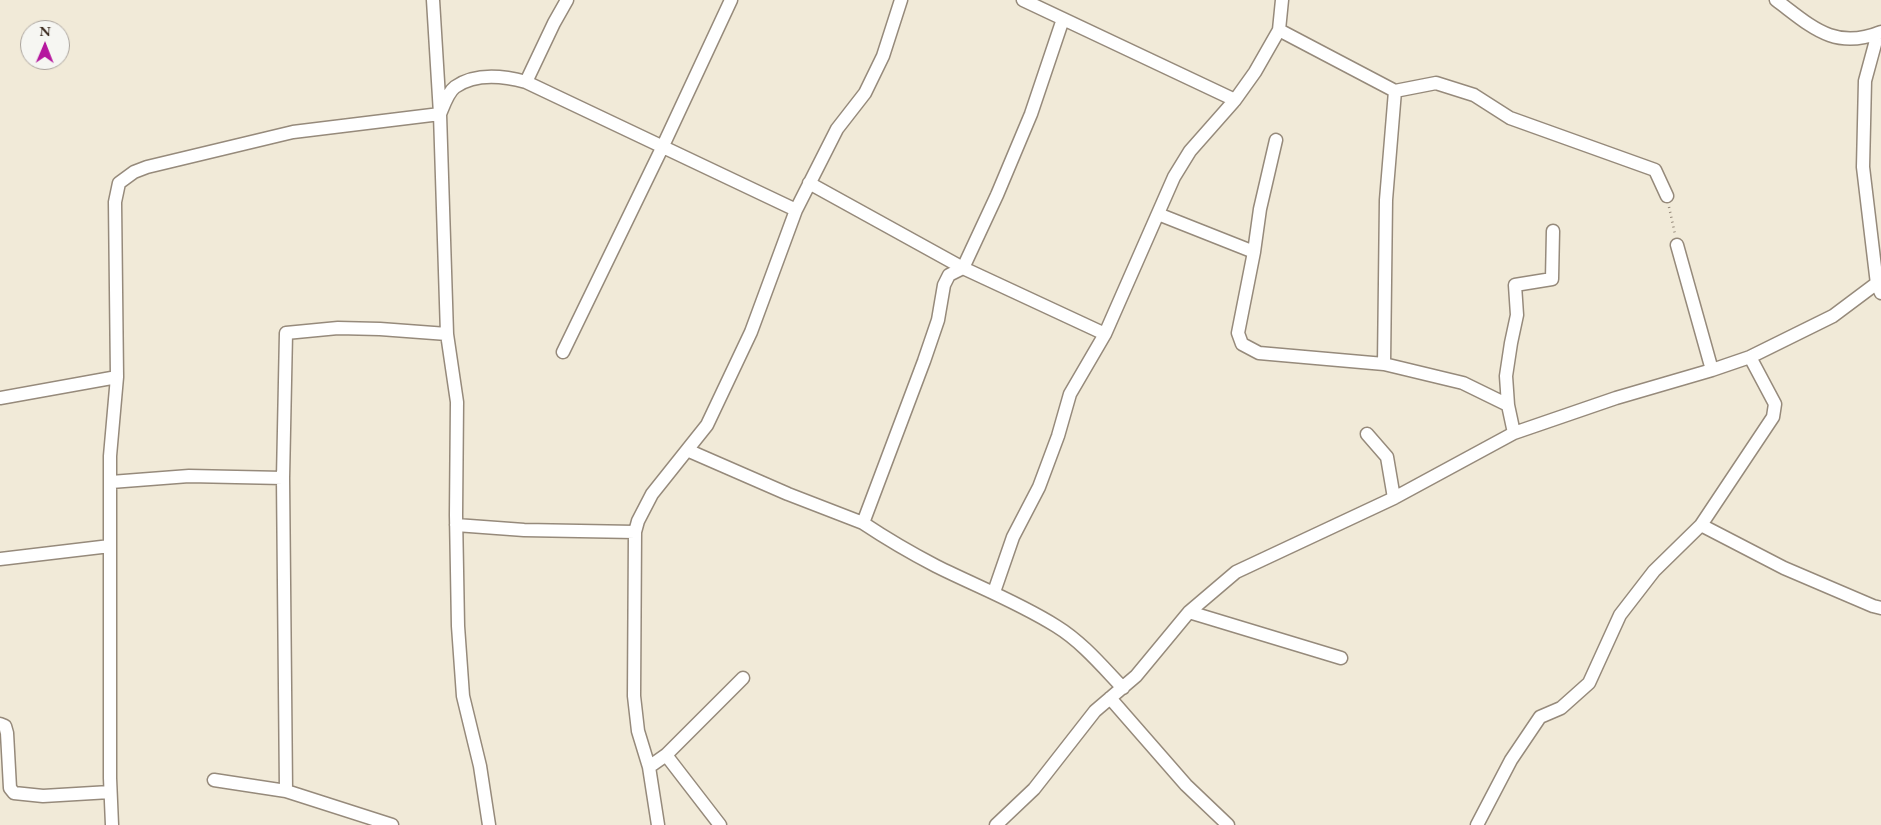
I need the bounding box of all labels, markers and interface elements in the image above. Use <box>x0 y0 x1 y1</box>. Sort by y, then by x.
north arrow <box>20 20 70 70</box>
text: N <box>39 22 51 40</box>

